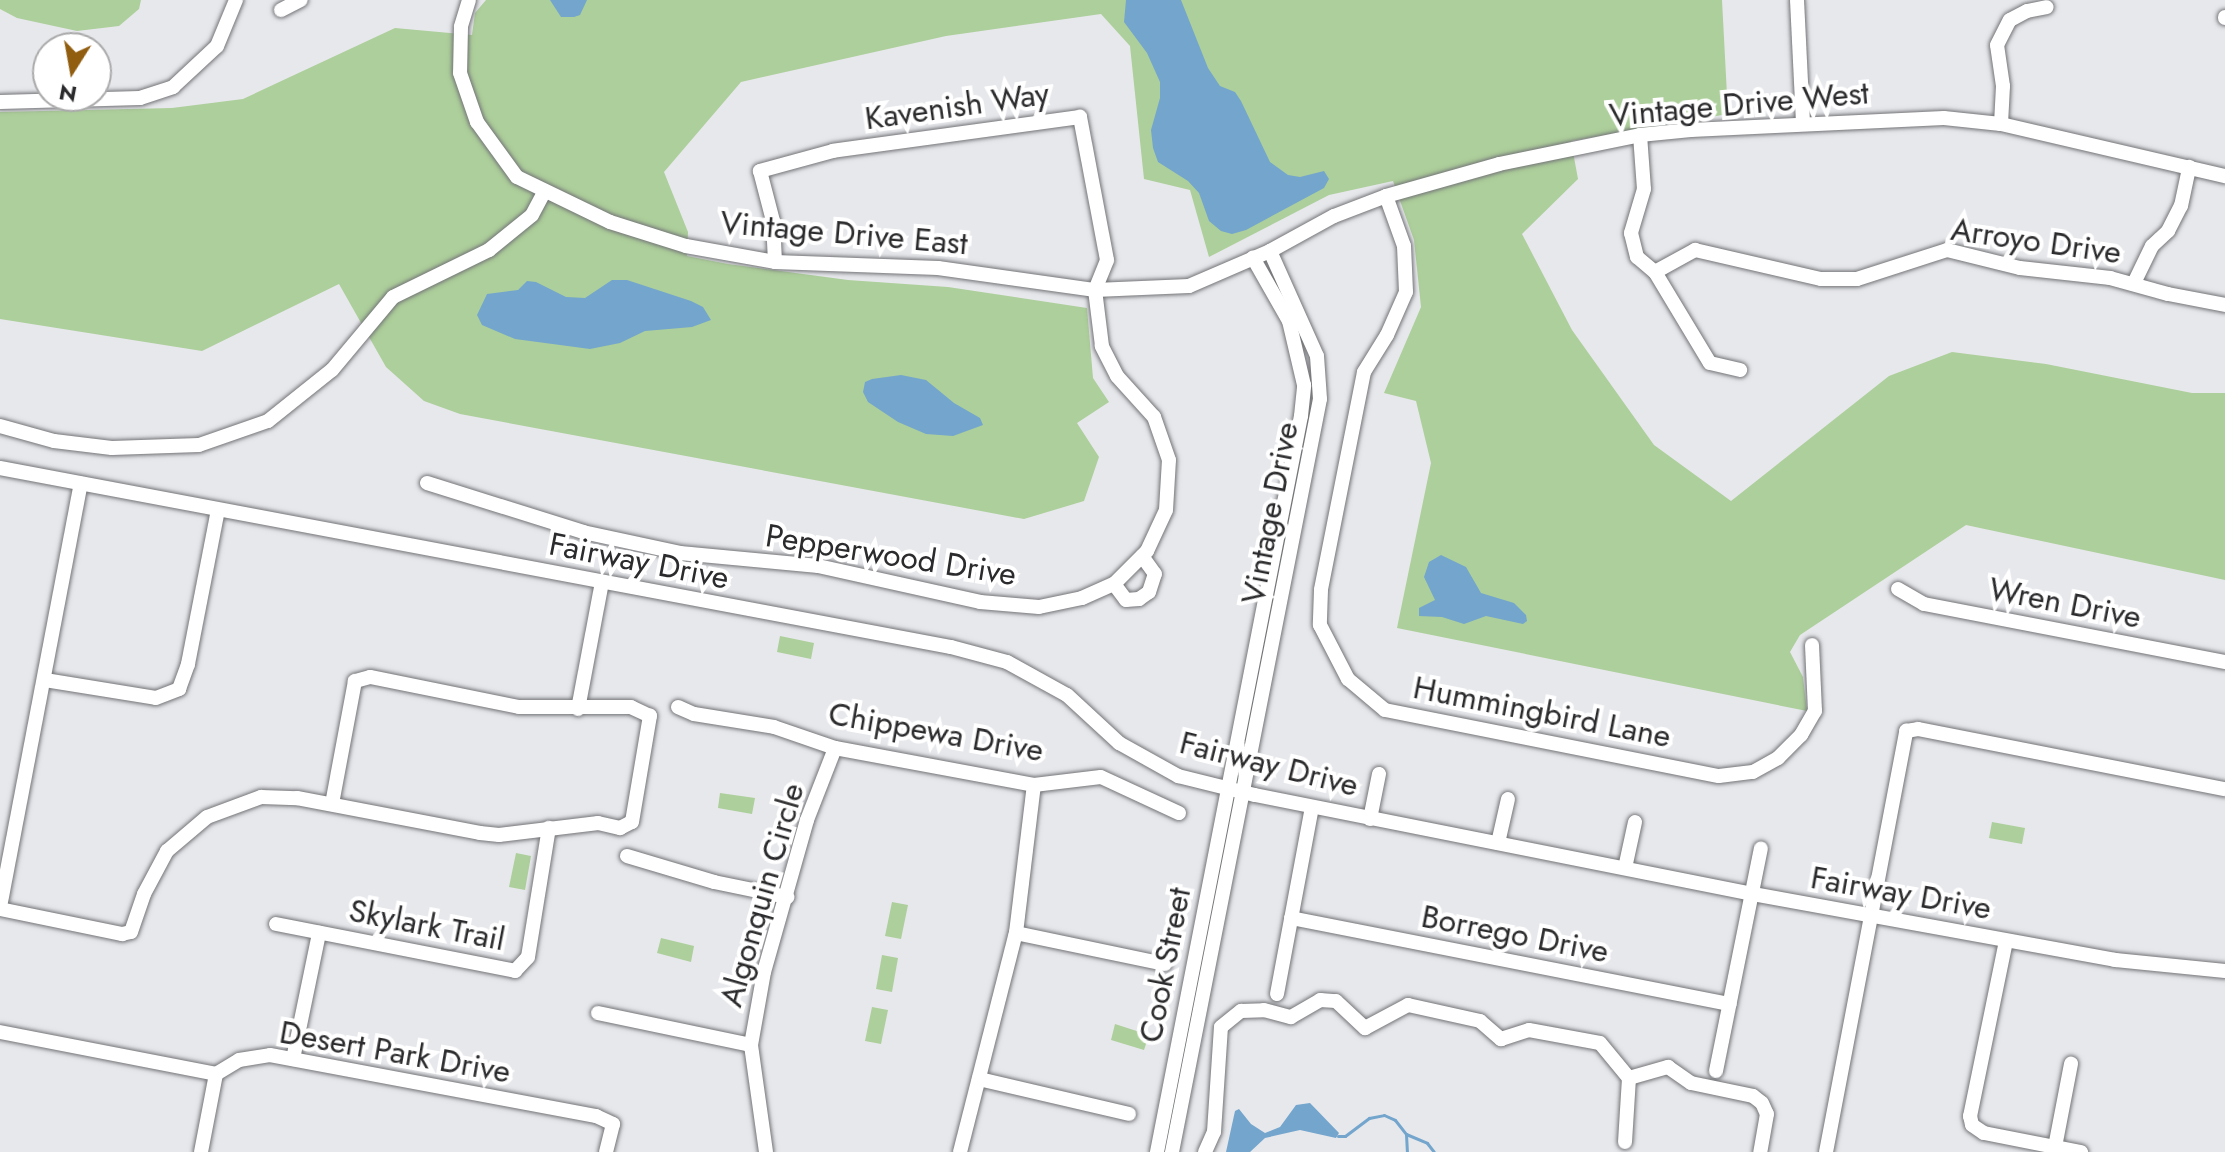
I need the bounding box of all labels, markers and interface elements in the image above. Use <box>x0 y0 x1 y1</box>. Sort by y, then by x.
north arrow <box>32 32 112 112</box>
street label: Kavenish Way <box>862 74 1052 138</box>
street label: Vintage Drive West <box>1608 74 1870 134</box>
text: N <box>56 76 79 111</box>
street label: Vintage Drive East <box>719 203 969 263</box>
street label: Arroyo Drive <box>1948 210 2124 272</box>
street label: Vintage Drive <box>1234 419 1306 607</box>
street label: Pepperwood Drive <box>763 516 1019 594</box>
street label: Fairway Drive <box>546 525 732 597</box>
street label: Wren Drive <box>1986 569 2144 637</box>
street label: Hummingbird Lane <box>1410 668 1674 756</box>
street label: Chippewa Drive <box>826 694 1046 770</box>
street label: Fairway Drive <box>1176 723 1362 805</box>
street label: Algonquin Circle <box>712 779 812 1011</box>
street label: Fairway Drive <box>1808 858 1994 928</box>
street label: Cook Street <box>1131 884 1199 1046</box>
street label: Skylark Trail <box>346 891 508 959</box>
street label: Borrego Drive <box>1418 897 1612 971</box>
street label: Desert Park Drive <box>277 1013 513 1091</box>

